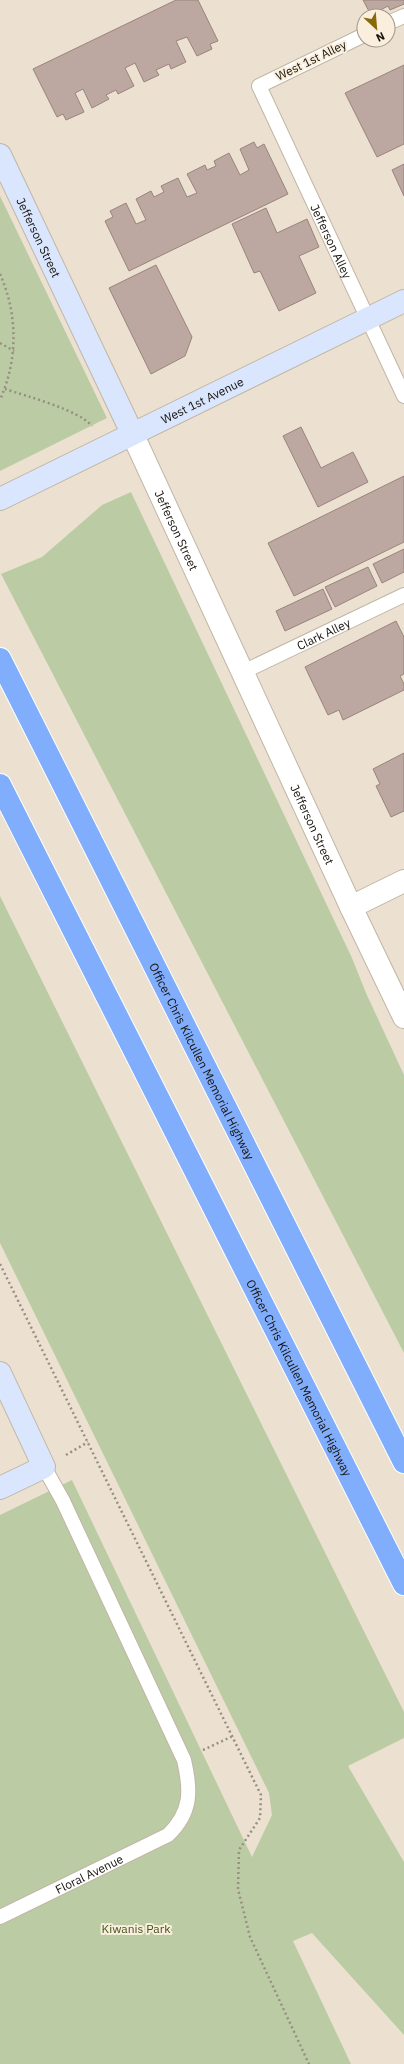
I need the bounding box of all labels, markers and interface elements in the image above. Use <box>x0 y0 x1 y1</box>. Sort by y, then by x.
north arrow <box>356 8 396 48</box>
text: N <box>374 29 387 45</box>
street label: West 1st Alley <box>273 36 349 84</box>
street label: Jefferson Street <box>14 195 64 280</box>
street label: Jefferson Alley <box>308 202 355 281</box>
street label: West 1st Avenue <box>158 373 246 427</box>
street label: Jefferson Street <box>152 488 202 573</box>
street label: Clark Alley <box>294 614 352 653</box>
street label: Jefferson Street <box>288 782 338 867</box>
street label: Officer Chris Kilcullen Memorial Highway <box>146 960 258 1162</box>
street label: Officer Chris Kilcullen Memorial Highway <box>244 1277 356 1478</box>
street label: Floral Avenue <box>53 1850 126 1896</box>
park label: Kiwanis Park <box>102 1921 171 1936</box>

